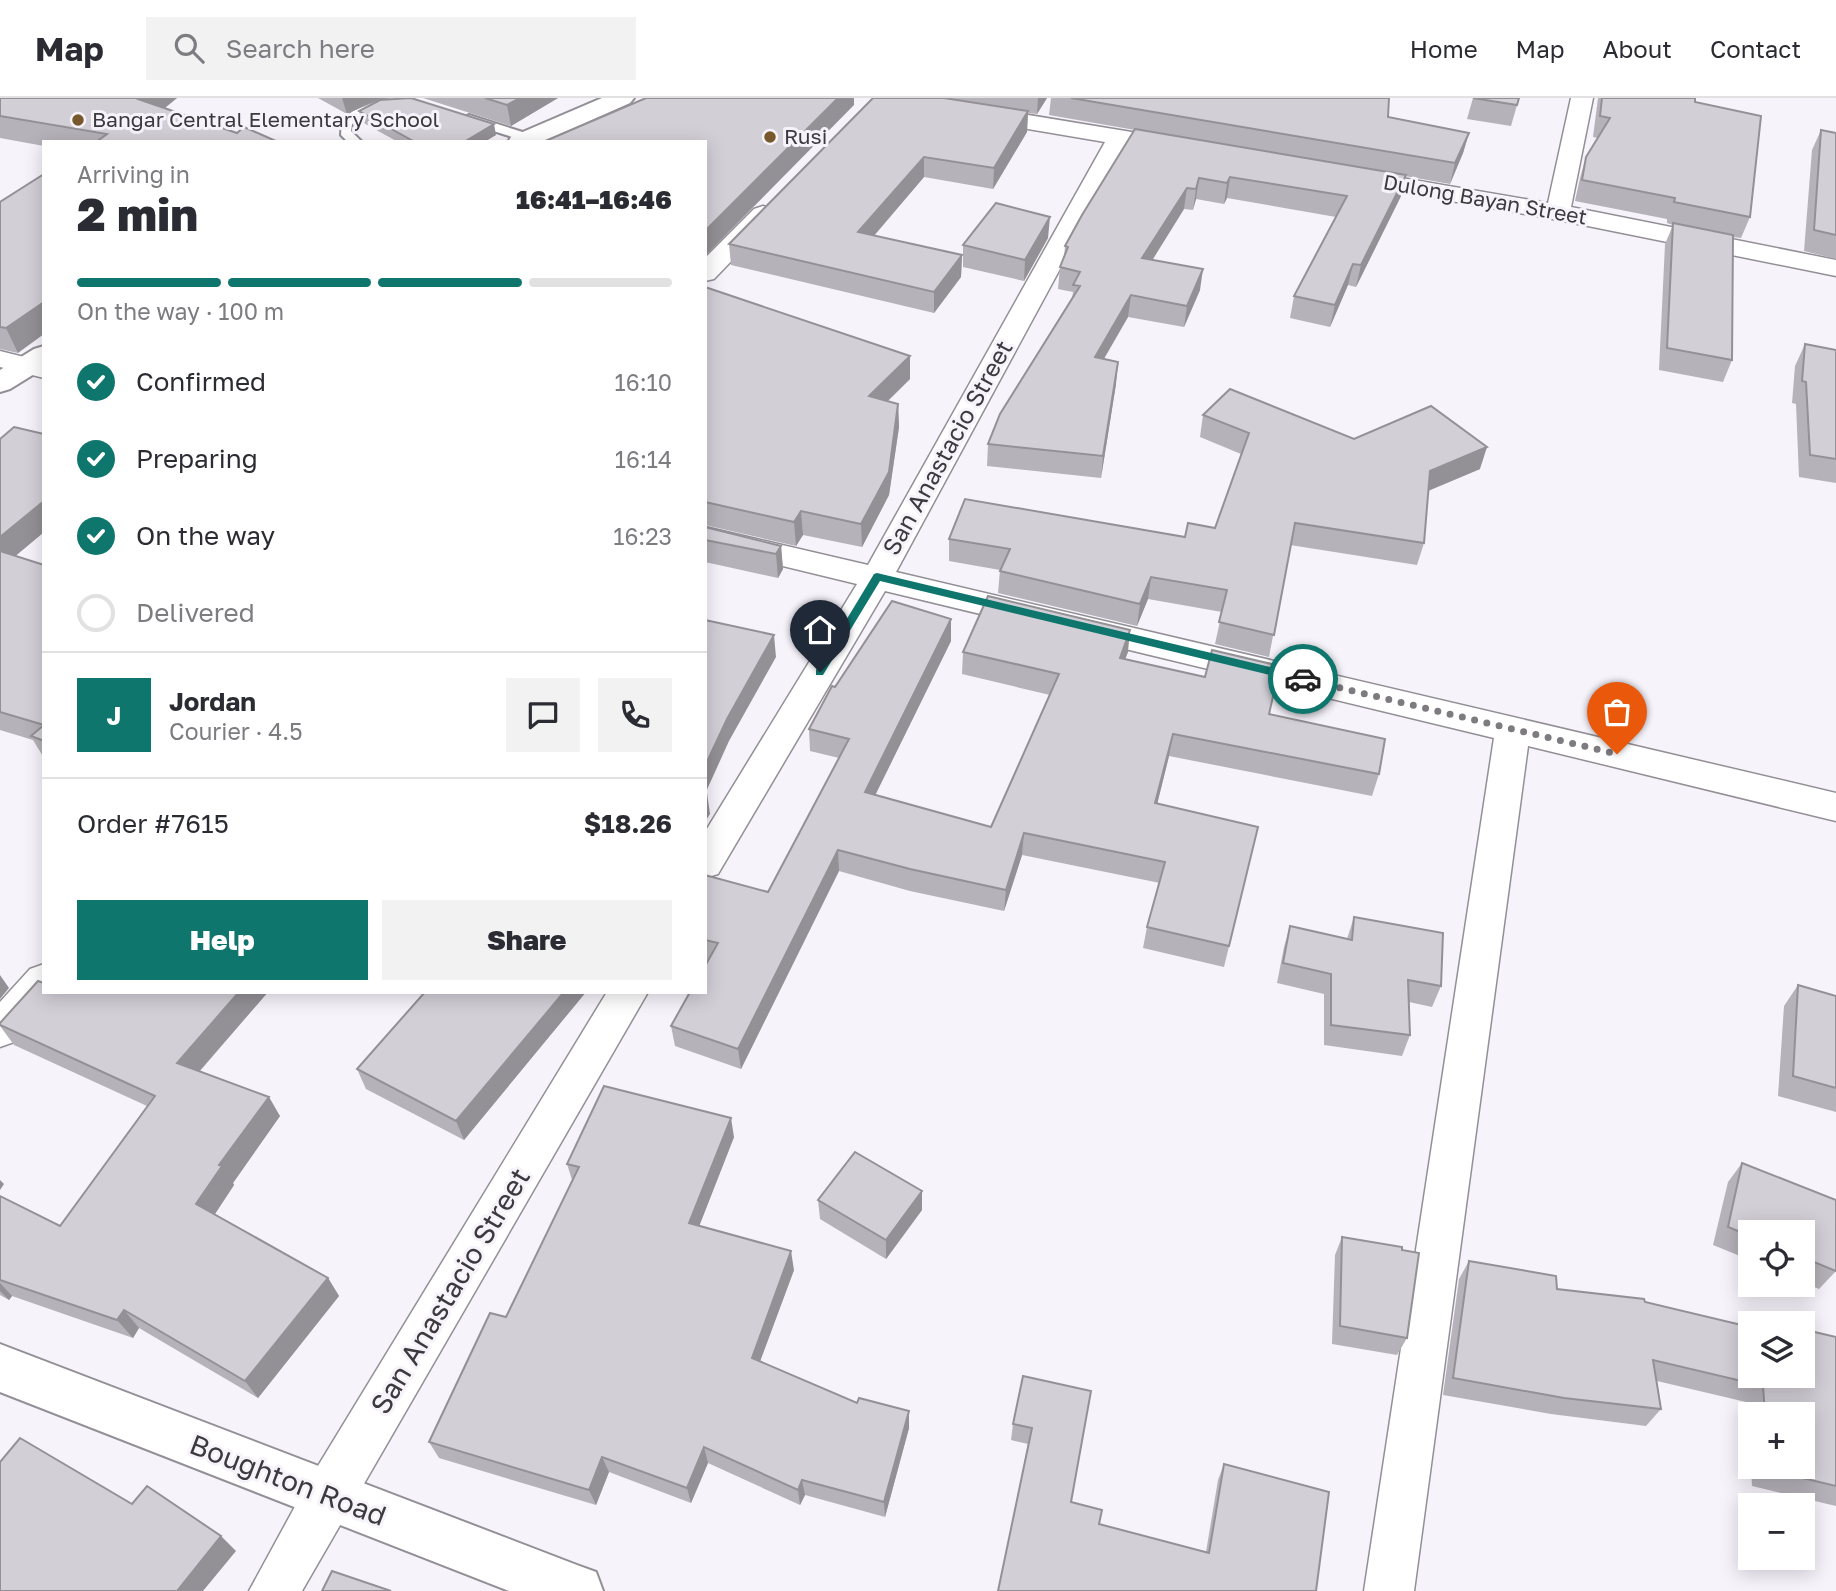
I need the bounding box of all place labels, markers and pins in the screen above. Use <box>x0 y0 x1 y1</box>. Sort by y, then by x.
place label: Bangar Central Elementary School <box>92 106 439 132</box>
marker: Bangar Central Elementary School <box>70 112 86 128</box>
place label: Rusi <box>784 123 827 149</box>
marker: Rusi <box>762 129 778 145</box>
pin <box>790 600 850 672</box>
pin <box>1587 682 1647 754</box>

